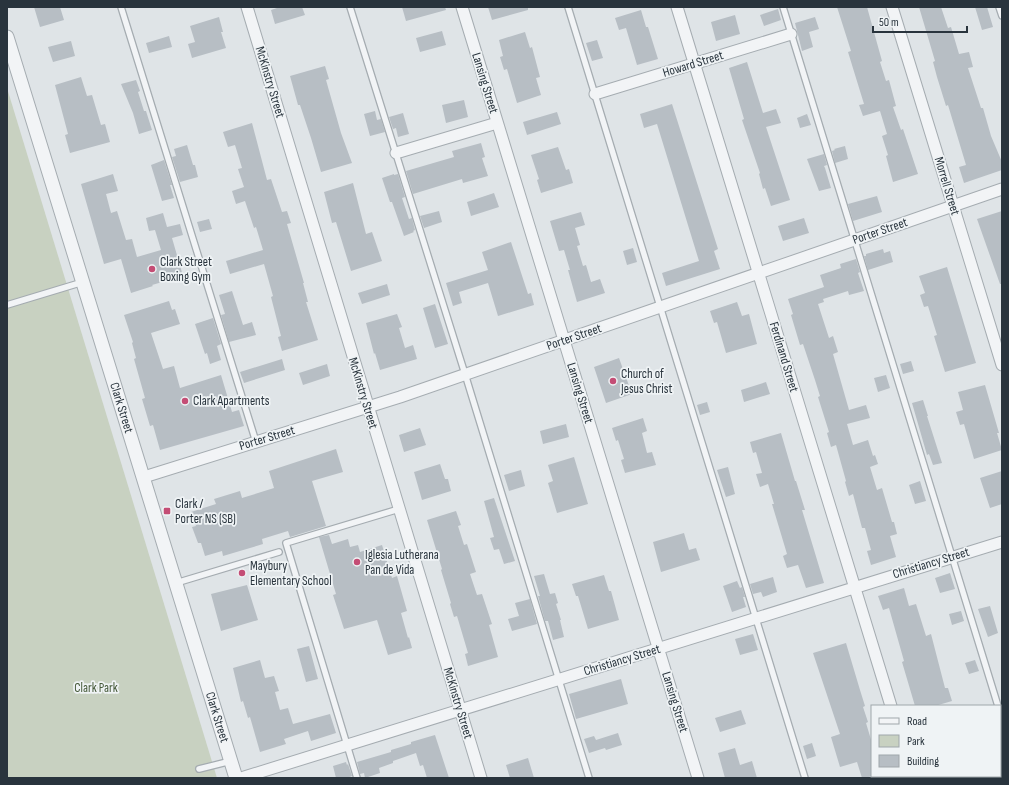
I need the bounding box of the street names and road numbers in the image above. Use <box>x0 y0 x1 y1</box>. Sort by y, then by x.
street label: McKinstry Street <box>252 44 288 120</box>
street label: Howard Street <box>661 47 725 81</box>
street label: Lansing Street <box>468 51 502 115</box>
street label: Morrell Street <box>931 155 963 217</box>
street label: Porter Street <box>850 214 910 248</box>
street label: Porter Street <box>544 320 604 354</box>
street label: Ferdinand Street <box>766 320 802 394</box>
street label: McKinstry Street <box>345 355 381 431</box>
street label: Lansing Street <box>563 361 597 425</box>
street label: Clark Street <box>106 380 137 435</box>
street label: Porter Street <box>237 422 297 454</box>
street label: Christiancy Street <box>891 544 971 582</box>
street label: Christiancy Street <box>582 641 662 679</box>
street label: McKinstry Street <box>440 665 476 741</box>
street label: Lansing Street <box>658 670 692 734</box>
street label: Clark Street <box>202 690 233 744</box>

